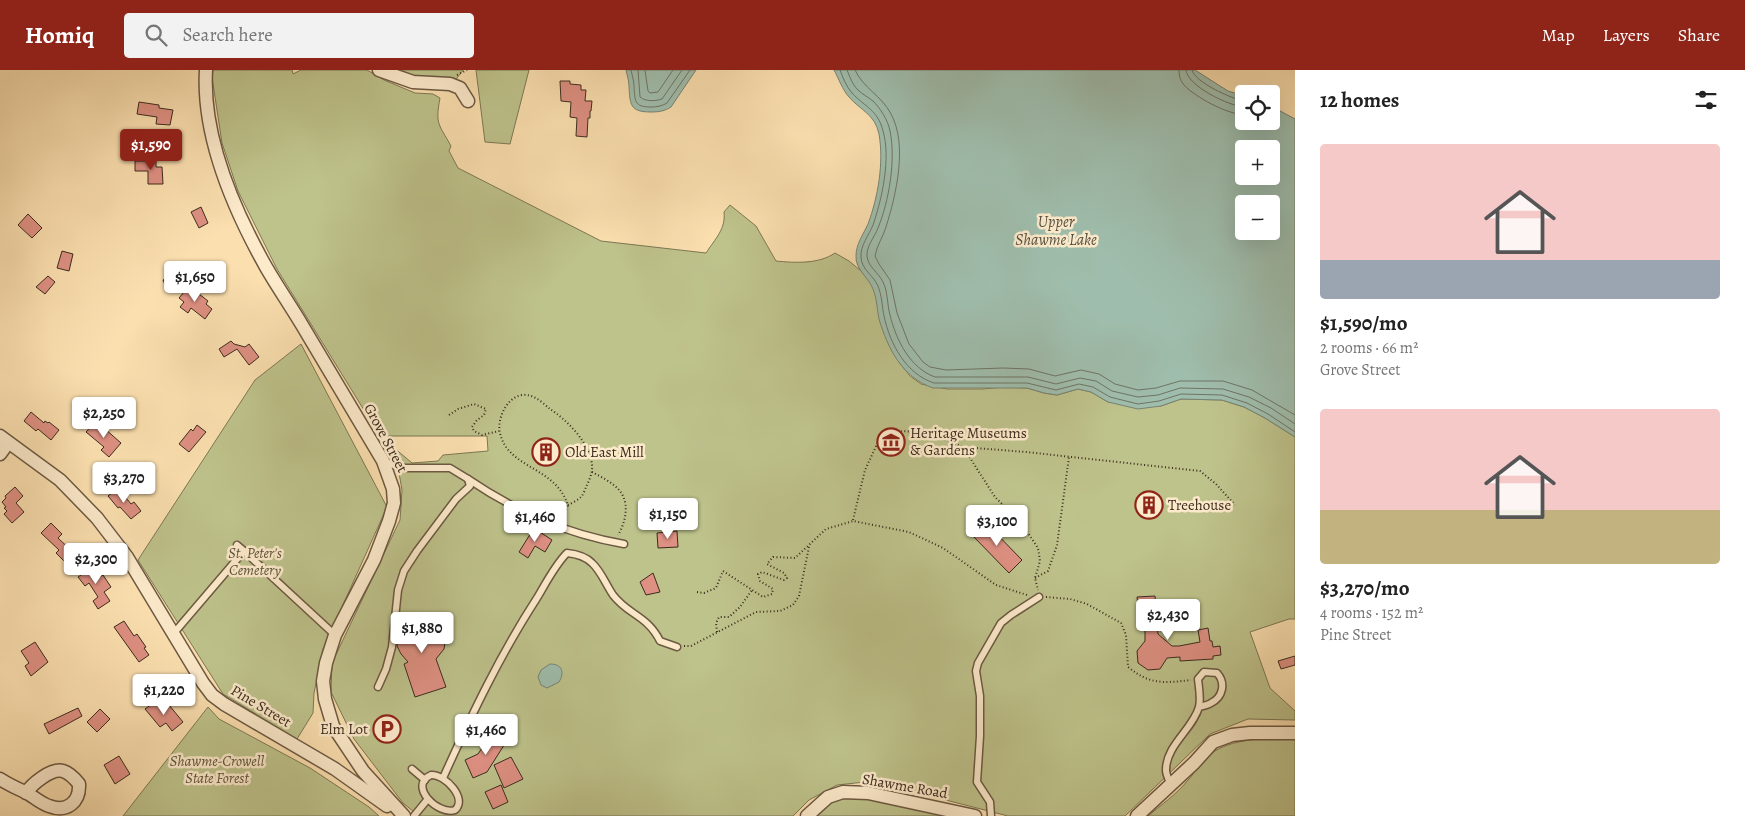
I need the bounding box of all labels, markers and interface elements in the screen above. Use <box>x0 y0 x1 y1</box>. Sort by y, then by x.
search box <box>124 13 474 58</box>
text: Homiq <box>25 19 94 51</box>
icon: search <box>142 21 170 49</box>
text: Search here <box>182 22 273 48</box>
text: Map <box>1542 23 1575 47</box>
text: Layers <box>1603 23 1650 47</box>
text: Share <box>1678 23 1720 47</box>
map controls <box>1235 85 1280 240</box>
button: locate <box>1235 85 1280 130</box>
text: 12 homes <box>1320 86 1399 114</box>
icon: filters <box>1692 86 1720 114</box>
pin: $1,590 <box>110 128 192 171</box>
text: $1,590 <box>131 134 171 156</box>
button: + <box>1235 140 1280 185</box>
icon: home <box>1475 177 1565 267</box>
button: − <box>1235 195 1280 240</box>
water label: Upper Shawme Lake <box>1015 211 1097 251</box>
pin: $1,650 <box>154 260 236 303</box>
text: $1,650 <box>175 266 215 288</box>
text: $1,590/mo <box>1320 309 1408 337</box>
text: 2 rooms · 66 m² <box>1320 337 1418 359</box>
text: Grove Street <box>1320 359 1401 381</box>
pin: $2,250 <box>63 396 145 439</box>
street label: Grove Street <box>359 400 413 476</box>
text: $2,250 <box>83 402 125 424</box>
place label: Heritage Museums & Gardens <box>910 423 1027 460</box>
museum icon: Heritage Museums & Gardens <box>876 427 906 457</box>
building icon: Old East Mill <box>531 437 561 467</box>
place label: Old East Mill <box>565 442 644 462</box>
icon: home <box>1475 442 1565 532</box>
pin: $3,270 <box>83 462 165 504</box>
text: $3,270 <box>103 467 145 489</box>
building icon: Treehouse <box>1134 490 1164 520</box>
place label: Treehouse <box>1168 495 1231 515</box>
pin: $1,150 <box>627 498 709 540</box>
pin: $1,460 <box>494 500 576 543</box>
text: $1,150 <box>649 503 687 525</box>
pin: $3,100 <box>956 504 1038 547</box>
text: $1,460 <box>515 506 555 528</box>
text: $3,100 <box>977 510 1017 532</box>
pin: $2,300 <box>55 542 137 585</box>
park label: St. Peter's Cemetery <box>228 543 282 580</box>
text: $2,300 <box>75 548 117 570</box>
text: $3,270/mo <box>1320 574 1409 602</box>
pin: $2,430 <box>1127 598 1209 641</box>
text: 4 rooms · 152 m² <box>1320 602 1423 624</box>
text: $2,430 <box>1147 604 1189 626</box>
pin: $1,880 <box>381 612 463 654</box>
text: $1,880 <box>402 617 442 639</box>
text: Pine Street <box>1320 624 1392 646</box>
pin: $1,220 <box>123 674 205 716</box>
text: $1,220 <box>144 679 185 701</box>
street label: Pine Street <box>227 680 295 732</box>
parking icon: Elm Lot <box>372 714 402 744</box>
pin: $1,460 <box>445 714 527 756</box>
place label: Elm Lot <box>320 719 368 739</box>
text: $1,460 <box>466 719 506 741</box>
park label: Shawme-Crowell State Forest <box>170 751 264 788</box>
street label: Shawme Road <box>861 769 950 804</box>

